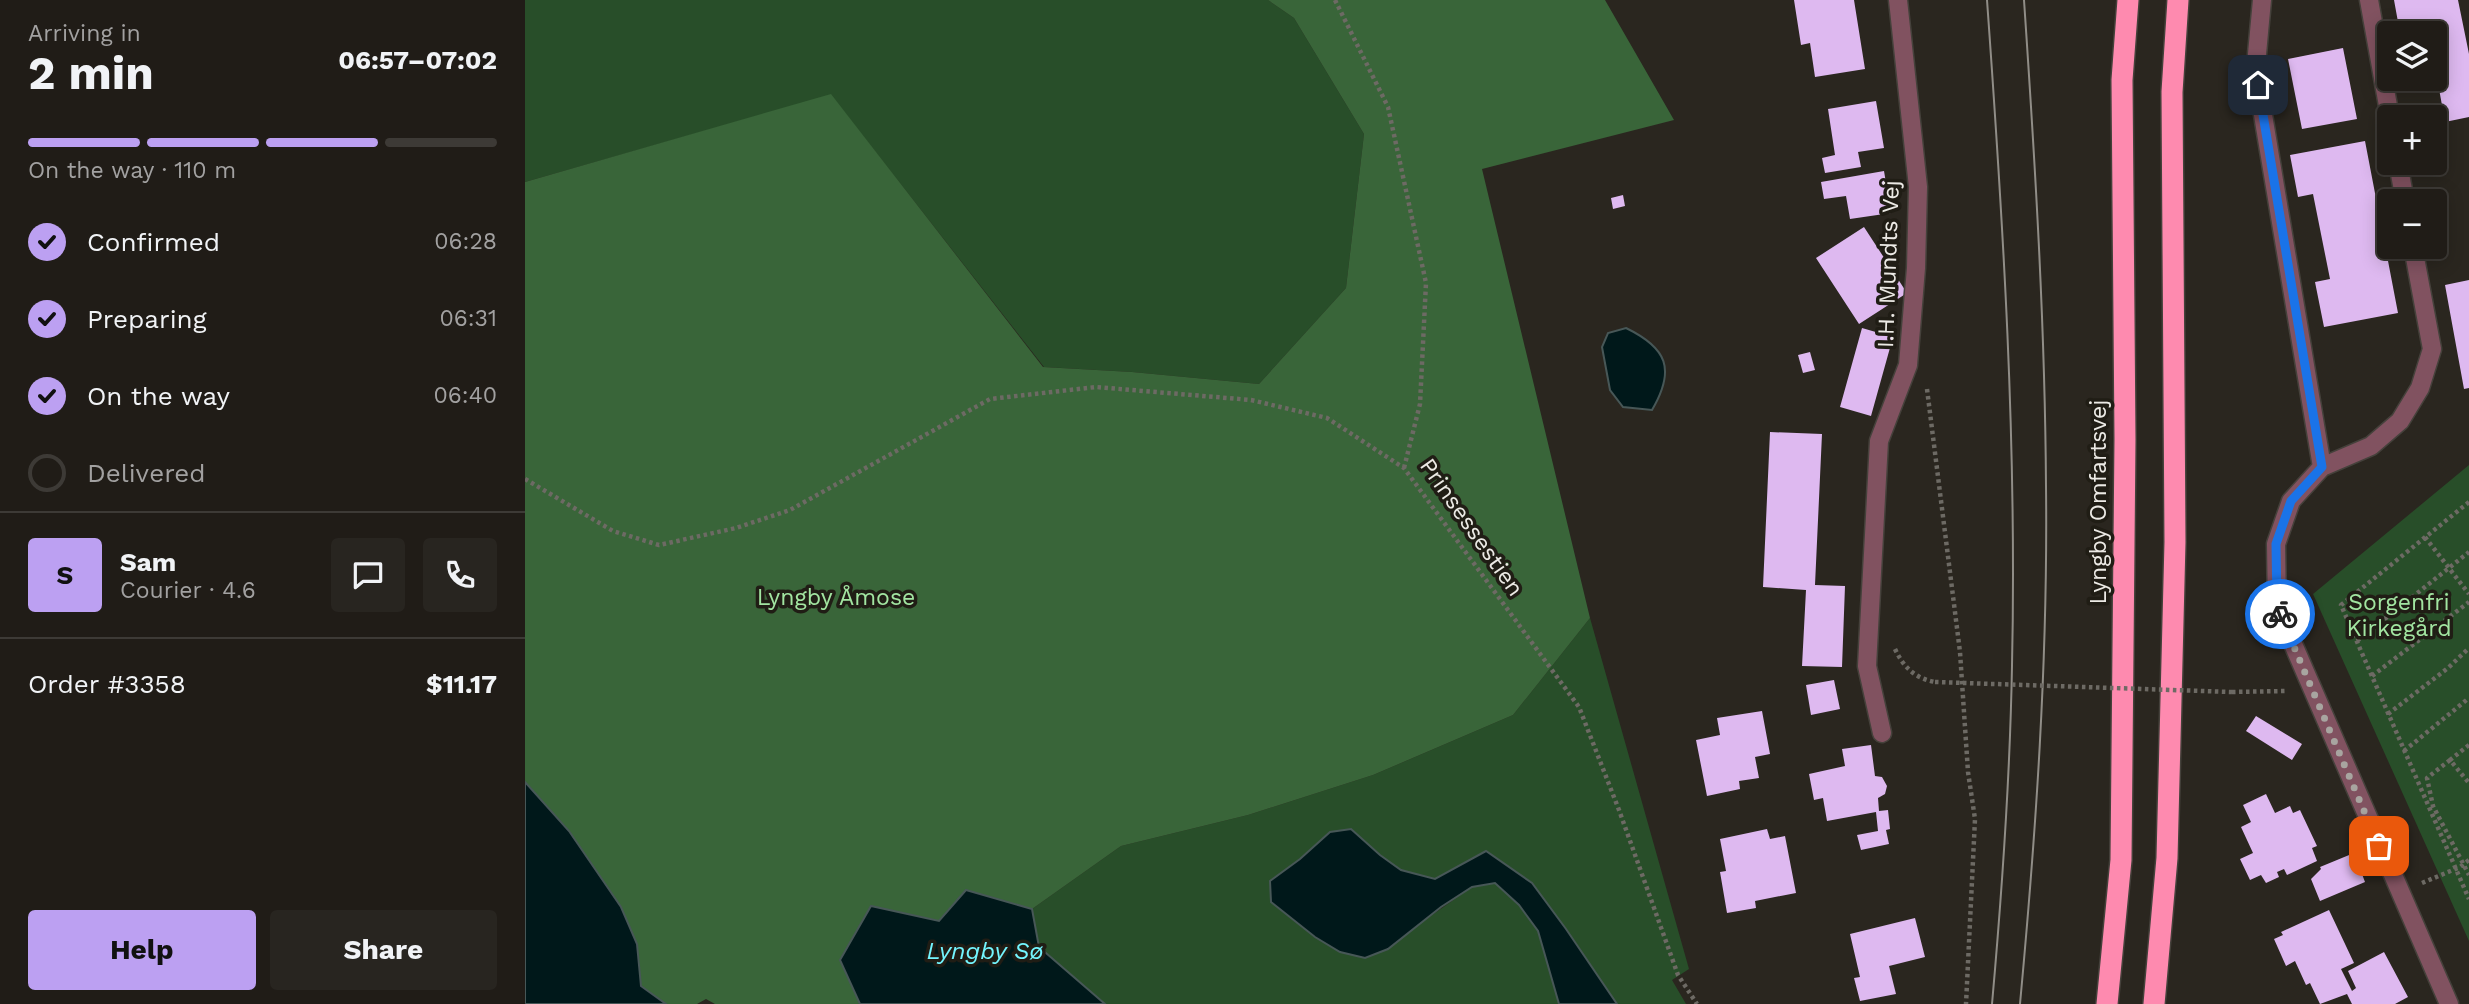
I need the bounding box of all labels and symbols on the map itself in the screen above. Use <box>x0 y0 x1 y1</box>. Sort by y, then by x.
pin <box>2228 55 2288 115</box>
street label: I.H. Mundts Vej <box>1872 180 1905 349</box>
street label: Lyngby Omfartsvej <box>2085 400 2112 604</box>
street label: Prinsessestien <box>1414 453 1529 601</box>
courier <box>2245 579 2315 649</box>
park label: Lyngby Åmose <box>757 584 915 611</box>
park label: Sorgenfri Kirkegård <box>2346 589 2452 642</box>
pin <box>2349 816 2409 876</box>
water label: Lyngby Sø <box>926 937 1044 965</box>

